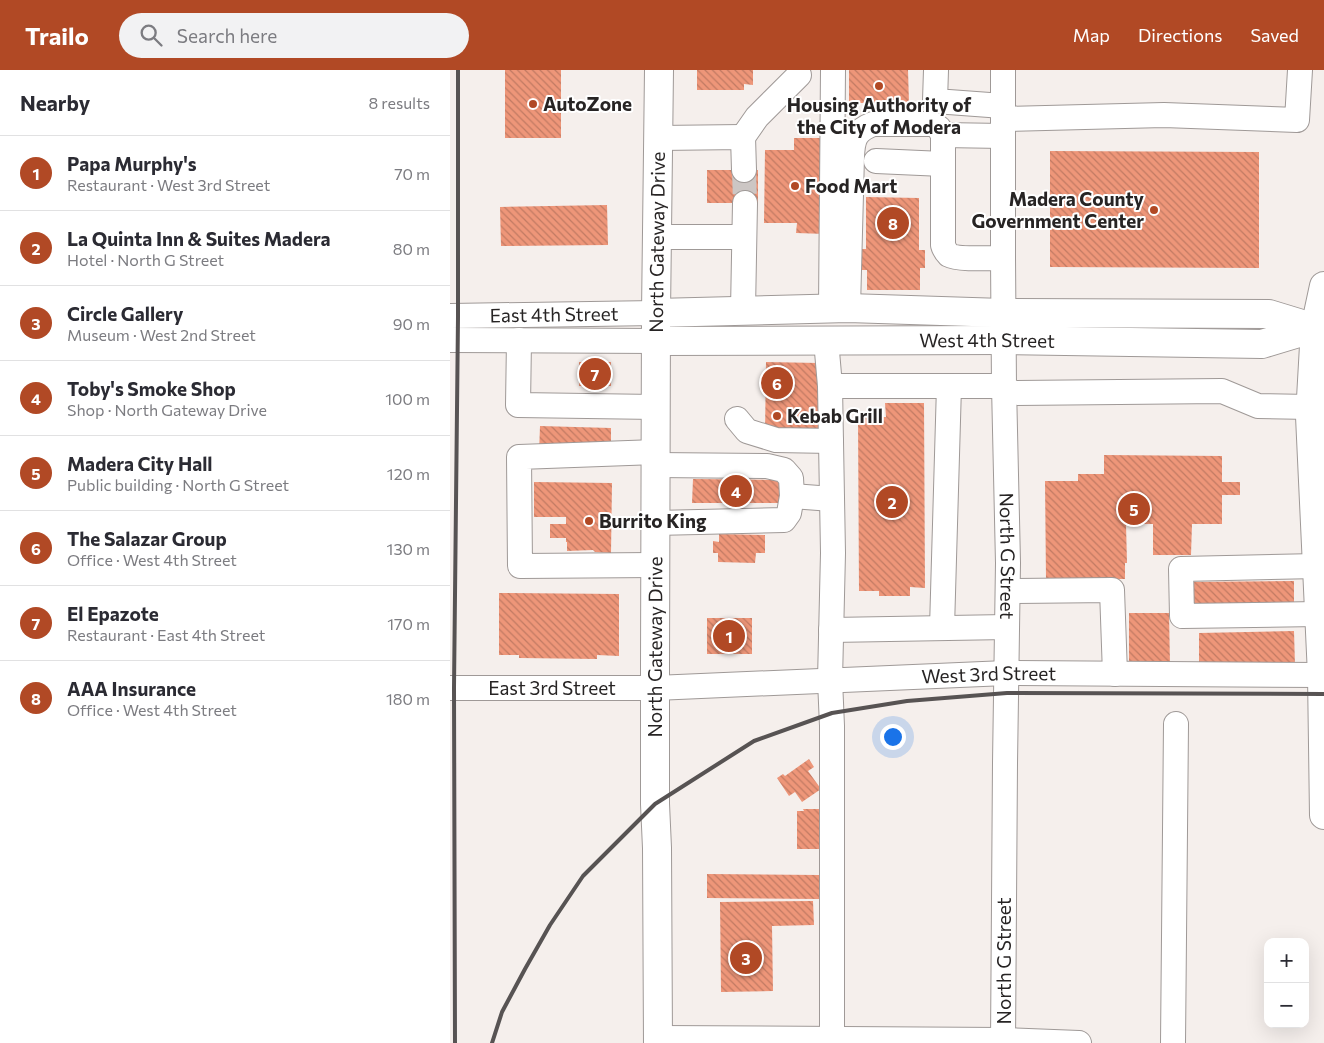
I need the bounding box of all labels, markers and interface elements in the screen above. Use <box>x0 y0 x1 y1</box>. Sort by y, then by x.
search box <box>119 13 469 58</box>
text: Trailo <box>25 21 89 50</box>
icon: search <box>137 21 165 49</box>
text: Search here <box>177 24 277 47</box>
text: Map <box>1073 24 1110 46</box>
text: Directions <box>1138 24 1222 46</box>
text: Saved <box>1250 24 1299 46</box>
marker: Housing Authority of the City of Modera <box>873 80 885 92</box>
text: Nearby <box>20 90 90 115</box>
place label: AutoZone <box>543 92 632 115</box>
text: 8 results <box>369 93 430 112</box>
place label: Housing Authority of the City of Modera <box>787 93 972 138</box>
marker: AutoZone <box>527 98 539 110</box>
street label: North Gateway Drive <box>644 151 669 333</box>
text: Papa Murphy's <box>67 152 197 175</box>
text: 1 <box>32 164 40 183</box>
text: 70 m <box>394 164 430 183</box>
place label: Food Mart <box>805 174 897 197</box>
text: Restaurant · West 3rd Street <box>67 175 270 194</box>
marker: Food Mart <box>789 180 801 192</box>
place label: Madera County Government Center <box>971 187 1145 232</box>
pin: 8 <box>877 204 909 242</box>
marker: Madera County Government Center <box>1148 204 1160 216</box>
text: La Quinta Inn & Suites Madera <box>67 227 331 250</box>
text: 2 <box>31 239 41 258</box>
text: 80 m <box>393 239 430 258</box>
text: Hotel · North G Street <box>67 250 224 269</box>
text: Circle Gallery <box>67 302 183 325</box>
street label: East 4th Street <box>489 302 619 326</box>
text: 3 <box>31 314 41 333</box>
text: 90 m <box>393 314 430 333</box>
text: Museum · West 2nd Street <box>67 325 256 344</box>
street label: West 4th Street <box>919 328 1055 352</box>
pin: 7 <box>579 355 611 393</box>
pin: 6 <box>761 364 793 402</box>
text: Toby's Smoke Shop <box>67 377 236 400</box>
text: 4 <box>31 389 41 408</box>
text: 100 m <box>385 389 430 408</box>
text: Shop · North Gateway Drive <box>67 400 267 419</box>
place label: Kebab Grill <box>787 404 883 427</box>
marker: Kebab Grill <box>771 410 783 422</box>
text: Madera City Hall <box>67 452 213 475</box>
text: 5 <box>31 464 41 483</box>
text: 120 m <box>387 464 430 483</box>
pin: 4 <box>720 472 752 510</box>
text: Public building · North G Street <box>67 475 289 494</box>
pin: 2 <box>876 483 908 521</box>
pin: 5 <box>1118 490 1150 528</box>
street label: North G Street <box>995 492 1020 620</box>
place label: Burrito King <box>599 509 707 532</box>
marker: Burrito King <box>583 515 595 527</box>
text: The Salazar Group <box>67 527 227 550</box>
text: 6 <box>31 539 41 558</box>
text: 130 m <box>387 539 430 558</box>
text: Office · West 4th Street <box>67 550 237 569</box>
street label: North Gateway Drive <box>643 556 666 738</box>
text: El Epazote <box>67 602 159 625</box>
text: 7 <box>32 614 40 633</box>
text: 170 m <box>387 614 430 633</box>
pin: 1 <box>713 617 745 655</box>
text: Restaurant · East 4th Street <box>67 625 265 644</box>
street label: West 3rd Street <box>921 661 1056 688</box>
street label: East 3rd Street <box>488 676 616 699</box>
text: AAA Insurance <box>67 677 196 700</box>
text: 8 <box>31 689 41 708</box>
text: 180 m <box>386 689 430 708</box>
text: Office · West 4th Street <box>67 700 237 719</box>
your location <box>880 724 906 750</box>
street label: North G Street <box>992 897 1015 1024</box>
map controls <box>1264 938 1309 1028</box>
button: + <box>1264 938 1309 983</box>
pin: 3 <box>730 939 762 977</box>
button: − <box>1264 983 1309 1028</box>

